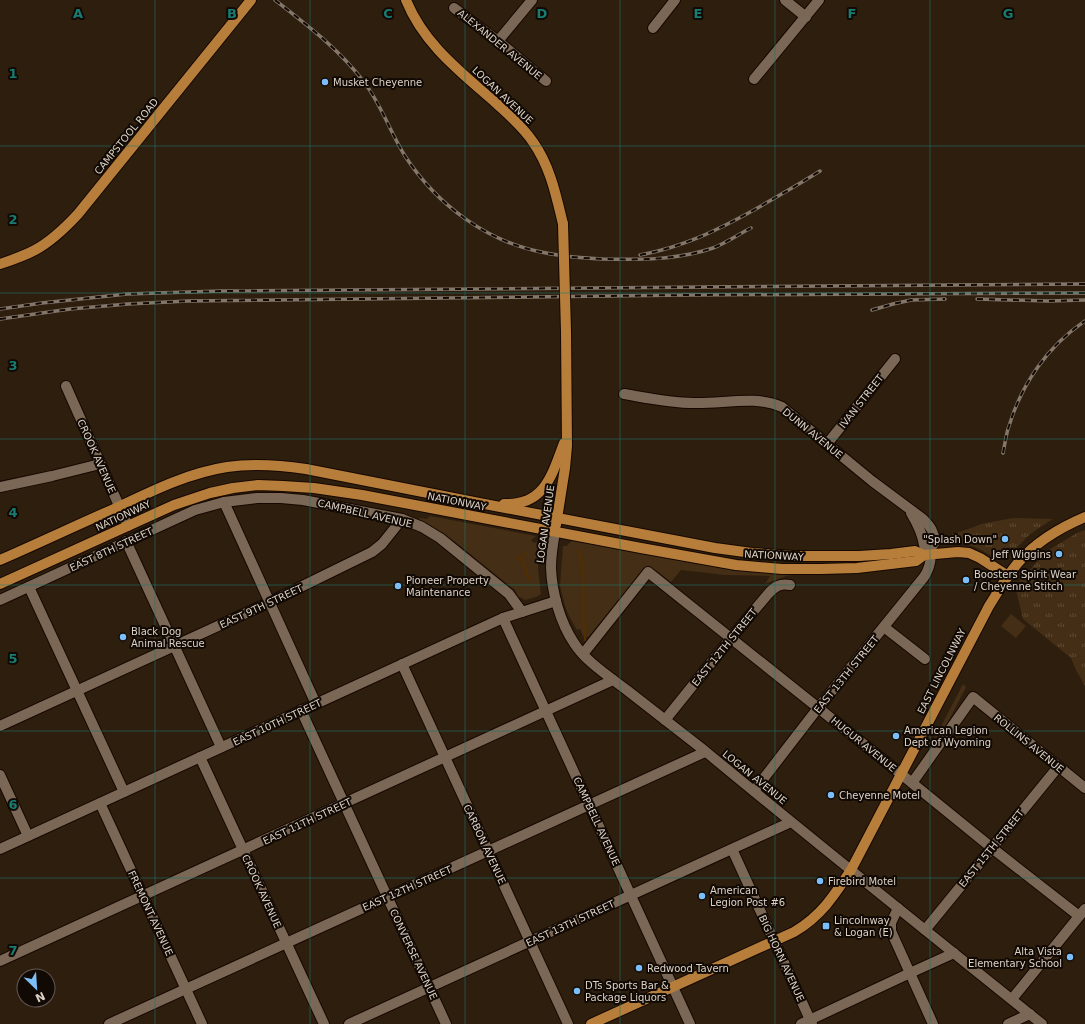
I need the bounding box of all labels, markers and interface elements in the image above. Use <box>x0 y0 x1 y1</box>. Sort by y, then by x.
text: A <box>73 6 83 21</box>
text: B <box>227 6 237 21</box>
text: C <box>383 6 393 21</box>
street label: ALEXANDER AVENUE <box>456 6 544 82</box>
text: E <box>694 6 702 21</box>
text: F <box>848 6 856 21</box>
text: G <box>1003 6 1013 21</box>
street label: LOGAN AVENUE <box>470 64 535 126</box>
text: 1 <box>8 66 18 81</box>
marker: Musket Cheyenne <box>320 77 330 87</box>
place label: Musket Cheyenne <box>333 77 422 88</box>
street label: CAMPSTOOL ROAD <box>92 96 161 177</box>
text: 2 <box>8 212 18 227</box>
text: 3 <box>8 358 18 373</box>
street label: IVAN STREET <box>837 372 886 430</box>
street label: DUNN AVENUE <box>781 406 845 461</box>
street label: CROOK AVENUE <box>75 417 118 495</box>
street label: LOGAN AVENUE <box>535 484 556 564</box>
street label: NATIONWAY <box>427 490 488 513</box>
street label: CAMPBELL AVENUE <box>317 497 413 530</box>
street label: NATIONWAY <box>94 498 153 533</box>
text: 4 <box>8 505 18 520</box>
street label: EAST 8TH STREET <box>68 525 155 573</box>
place label: "Splash Down" <box>923 534 997 545</box>
marker: "Splash Down" <box>1000 534 1010 544</box>
street label: NATIONWAY <box>744 548 805 563</box>
place label: Jeff Wiggins <box>991 549 1051 560</box>
marker: Jeff Wiggins <box>1054 549 1064 559</box>
place label: Boosters Spirit Wear / Cheyenne Stitch <box>974 569 1077 592</box>
place label: Pioneer Property Maintenance <box>406 575 489 598</box>
marker: Boosters Spirit Wear / Cheyenne Stitch <box>961 575 971 585</box>
marker: Pioneer Property Maintenance <box>393 581 403 591</box>
street label: EAST 9TH STREET <box>218 582 305 630</box>
street label: EAST 12TH STREET <box>690 606 760 688</box>
place label: Black Dog Animal Rescue <box>131 626 205 649</box>
street label: EAST LINCOLNWAY <box>915 626 968 716</box>
marker: Black Dog Animal Rescue <box>118 632 128 642</box>
street label: EAST 13TH STREET <box>812 633 882 715</box>
text: 5 <box>8 651 18 666</box>
street label: EAST 10TH STREET <box>231 697 324 748</box>
street label: ROLLINS AVENUE <box>992 712 1066 775</box>
street label: HUGUR AVENUE <box>829 715 898 774</box>
place label: American Legion Dept of Wyoming <box>904 725 991 748</box>
marker: American Legion Dept of Wyoming <box>891 731 901 741</box>
street label: LOGAN AVENUE <box>721 748 789 806</box>
street label: CAMPBELL AVENUE <box>571 775 622 867</box>
marker: Cheyenne Motel <box>826 790 836 800</box>
place label: Cheyenne Motel <box>839 790 920 801</box>
street label: EAST 11TH STREET <box>261 796 354 847</box>
text: 6 <box>8 797 18 812</box>
street label: CARBON AVENUE <box>461 803 508 886</box>
street label: EAST 15TH STREET <box>957 807 1027 889</box>
street label: CROOK AVENUE <box>240 853 283 930</box>
street label: EAST 12TH STREET <box>361 863 454 913</box>
street label: FREMONT AVENUE <box>126 869 175 958</box>
marker: Firebird Motel <box>815 876 825 886</box>
place label: Firebird Motel <box>828 876 896 887</box>
place label: American Legion Post #6 <box>710 885 785 908</box>
marker: American Legion Post #6 <box>697 891 707 901</box>
street label: EAST 13TH STREET <box>524 898 617 949</box>
street label: CONVERSE AVENUE <box>388 907 439 1001</box>
street label: BIG HORN AVENUE <box>757 913 806 1003</box>
place label: Lincolnway & Logan (E) <box>834 915 893 938</box>
marker: Lincolnway & Logan (E) <box>821 921 831 931</box>
text: 7 <box>8 943 18 958</box>
place label: Alta Vista Elementary School <box>968 946 1062 969</box>
marker: Alta Vista Elementary School <box>1065 952 1075 962</box>
marker: Redwood Tavern <box>634 963 644 973</box>
place label: Redwood Tavern <box>647 963 729 974</box>
north arrow <box>16 968 56 1008</box>
place label: DTs Sports Bar & Package Liquors <box>585 980 669 1003</box>
marker: DTs Sports Bar & Package Liquors <box>572 986 582 996</box>
text: N <box>33 989 47 1004</box>

